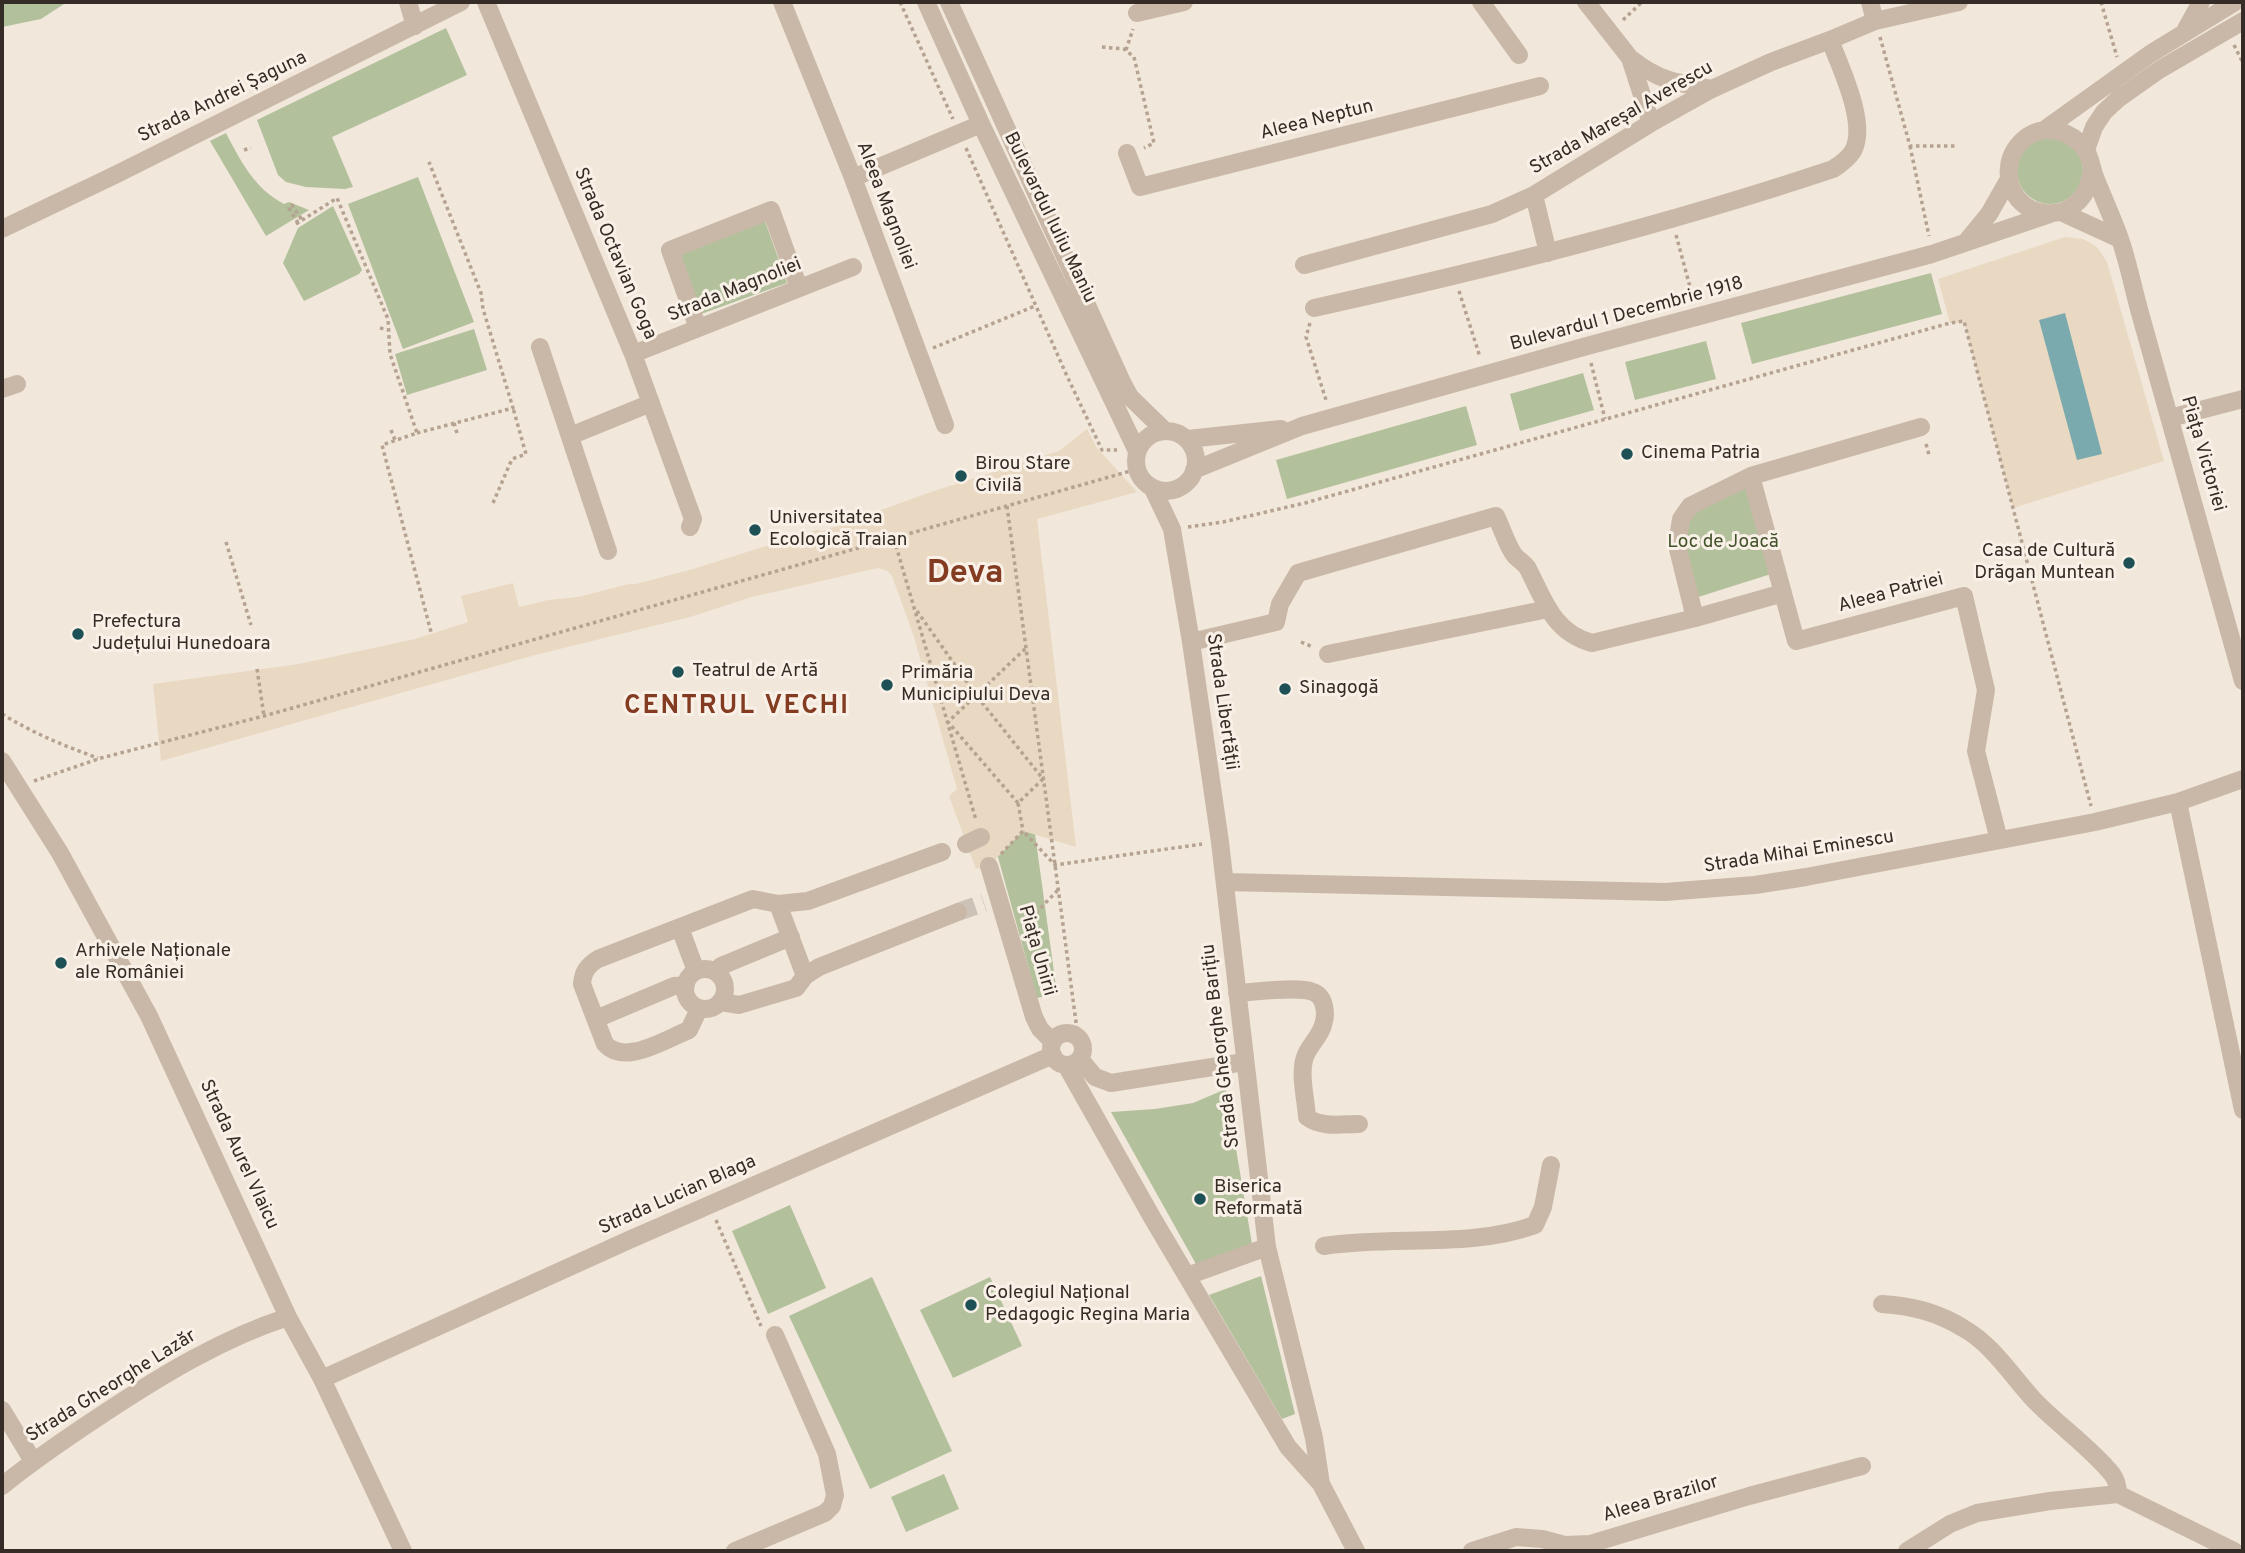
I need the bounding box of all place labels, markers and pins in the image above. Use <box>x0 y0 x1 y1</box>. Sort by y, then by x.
place label: Cinema Patria <box>1641 443 1760 465</box>
marker: Cinema Patria <box>1619 446 1635 462</box>
place label: Birou Stare Civilă <box>975 454 1071 498</box>
marker: Birou Stare Civilă <box>953 468 969 484</box>
place label: Universitatea Ecologică Traian <box>769 508 907 552</box>
marker: Universitatea Ecologică Traian <box>747 522 763 538</box>
place label: Casa de Cultură Drăgan Muntean <box>1974 541 2115 585</box>
marker: Casa de Cultură Drăgan Muntean <box>2121 555 2137 571</box>
place label: Prefectura Județului Hunedoara <box>92 612 271 656</box>
marker: Prefectura Județului Hunedoara <box>70 626 86 642</box>
place label: Teatrul de Artă <box>692 661 818 683</box>
place label: Primăria Municipiului Deva <box>901 663 1050 707</box>
marker: Teatrul de Artă <box>670 664 686 680</box>
marker: Primăria Municipiului Deva <box>879 677 895 693</box>
place label: Sinagogă <box>1299 678 1378 700</box>
marker: Sinagogă <box>1277 681 1293 697</box>
place label: Arhivele Naționale ale României <box>75 941 231 985</box>
marker: Arhivele Naționale ale României <box>53 955 69 971</box>
place label: Biserica Reformată <box>1214 1177 1303 1221</box>
marker: Biserica Reformată <box>1192 1191 1208 1207</box>
place label: Colegiul Național Pedagogic Regina Maria <box>985 1283 1190 1327</box>
marker: Colegiul Național Pedagogic Regina Maria <box>963 1297 979 1313</box>

